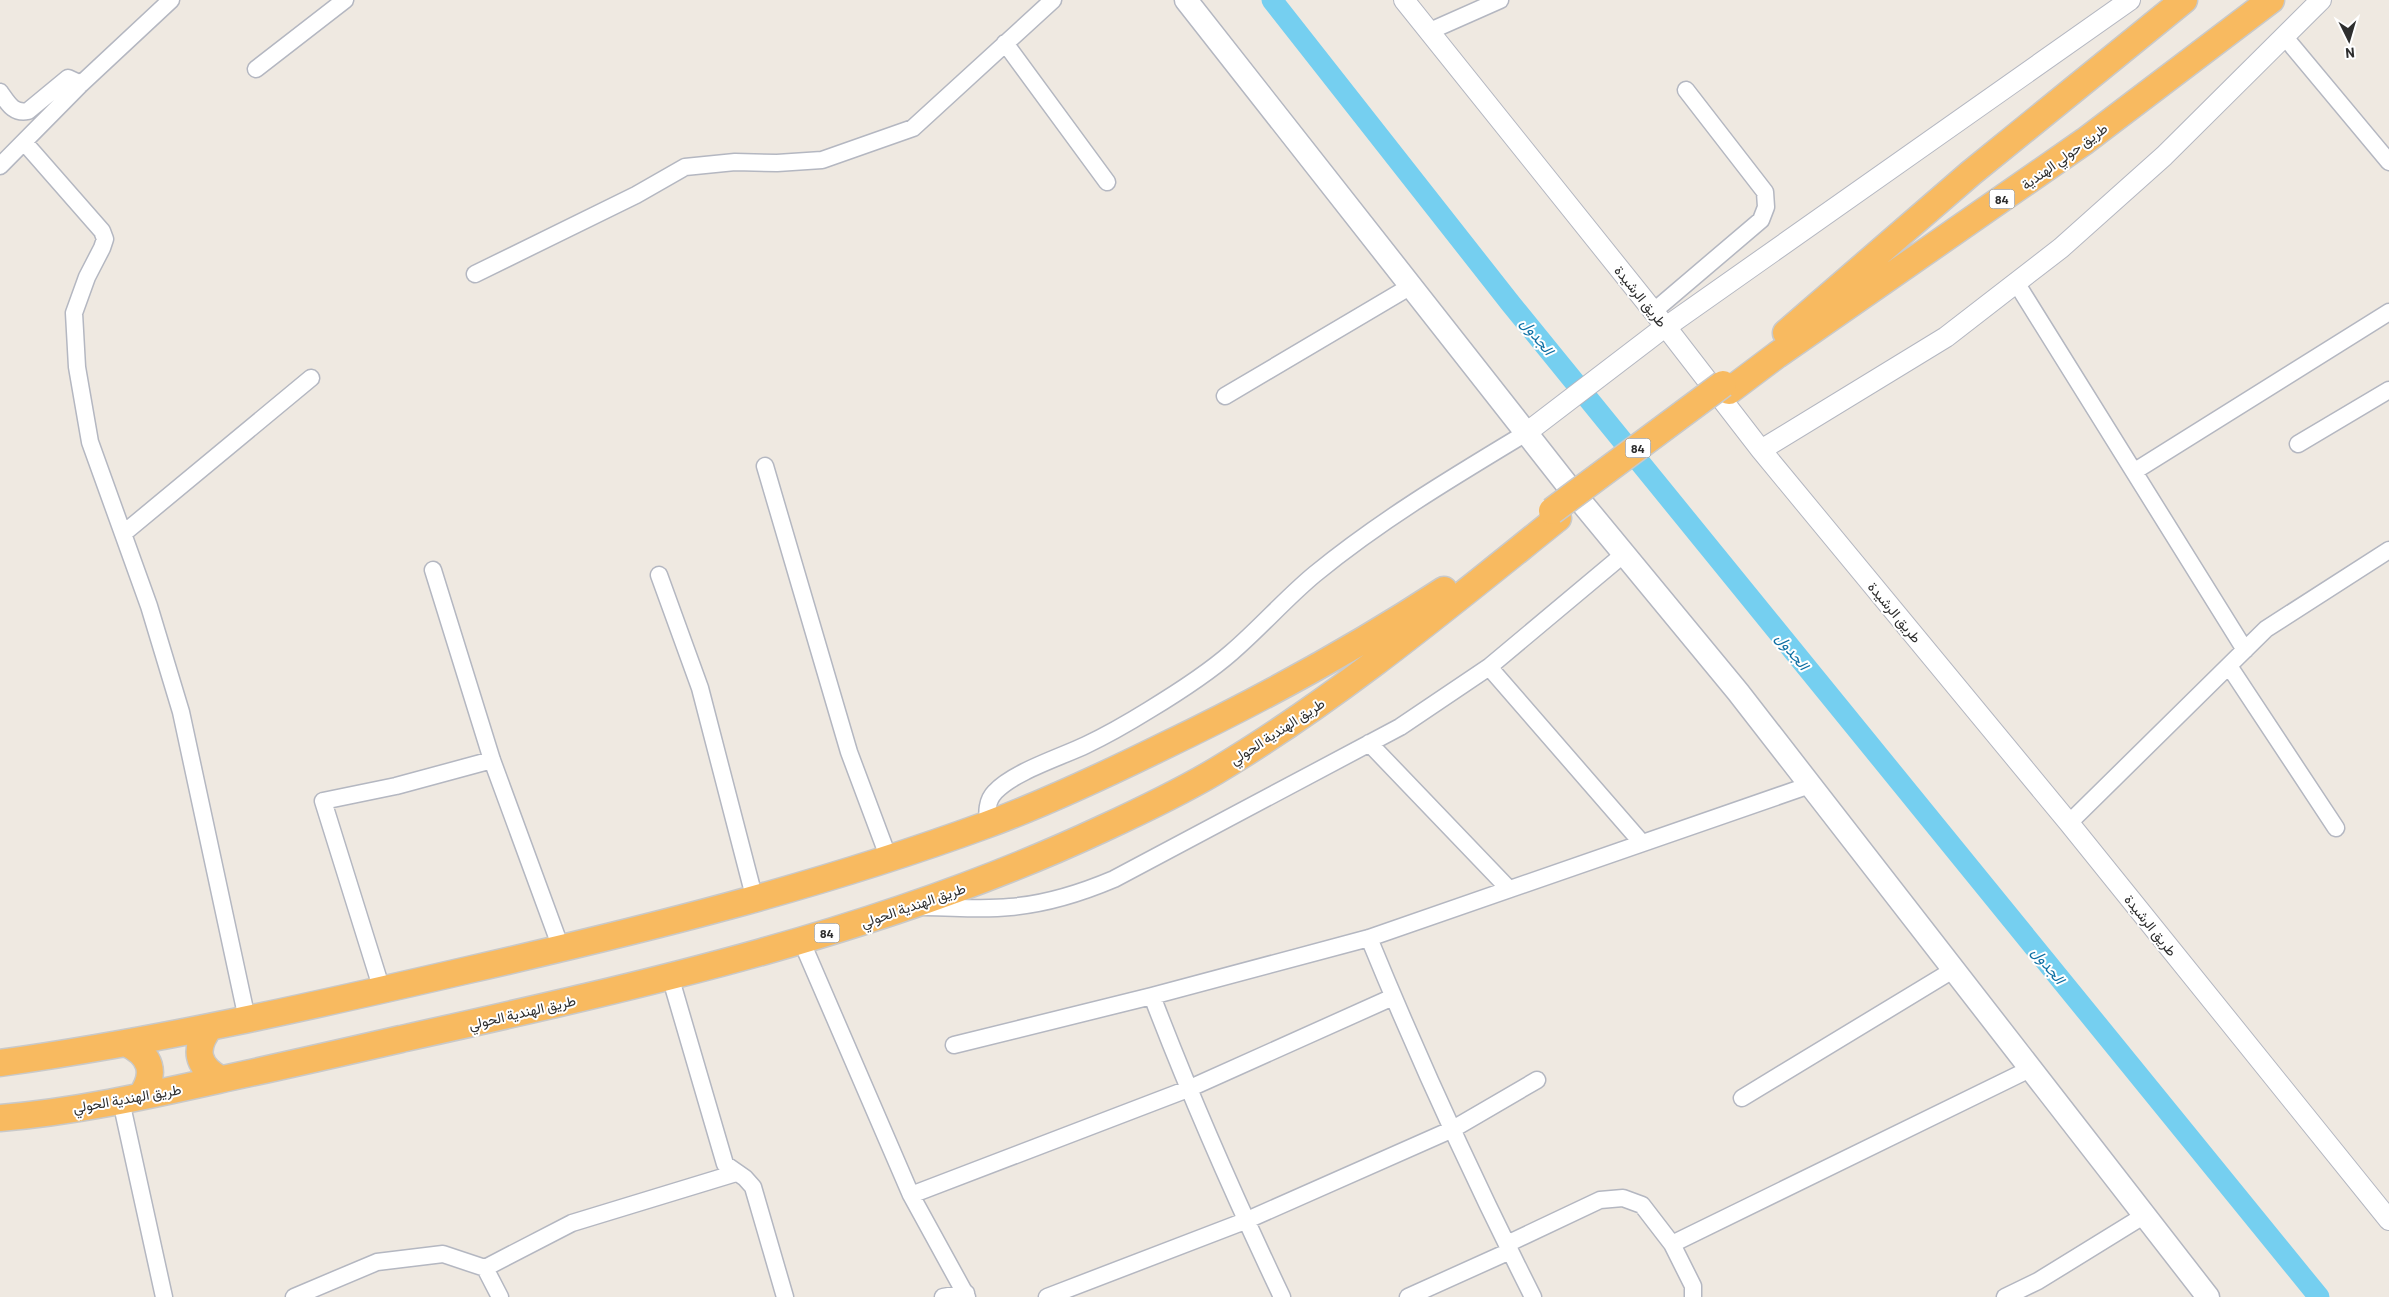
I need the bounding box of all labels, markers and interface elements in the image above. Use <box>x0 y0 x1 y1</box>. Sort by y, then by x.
north arrow <box>2324 15 2374 65</box>
text: N <box>2345 45 2356 62</box>
street label: طريق حولي الهندية <box>2018 119 2113 196</box>
road number: 84 <box>1990 190 2014 208</box>
street label: طريق الرشيدة <box>1610 262 1671 331</box>
water label: الجدول <box>1517 314 1559 360</box>
road number: 84 <box>1626 438 1650 458</box>
street label: طريق الرشيدة <box>1864 578 1925 647</box>
water label: الجدول <box>1772 629 1814 675</box>
street label: طريق الهندية الحولي <box>1226 694 1330 771</box>
street label: طريق الهندية الحولي <box>858 879 969 935</box>
street label: طريق الرشيدة <box>2120 891 2181 960</box>
road number: 84 <box>814 924 840 942</box>
water label: الجدول <box>2028 943 2070 989</box>
street label: طريق الهندية الحولي <box>467 991 578 1036</box>
street label: طريق الهندية الحولي <box>72 1080 183 1120</box>

